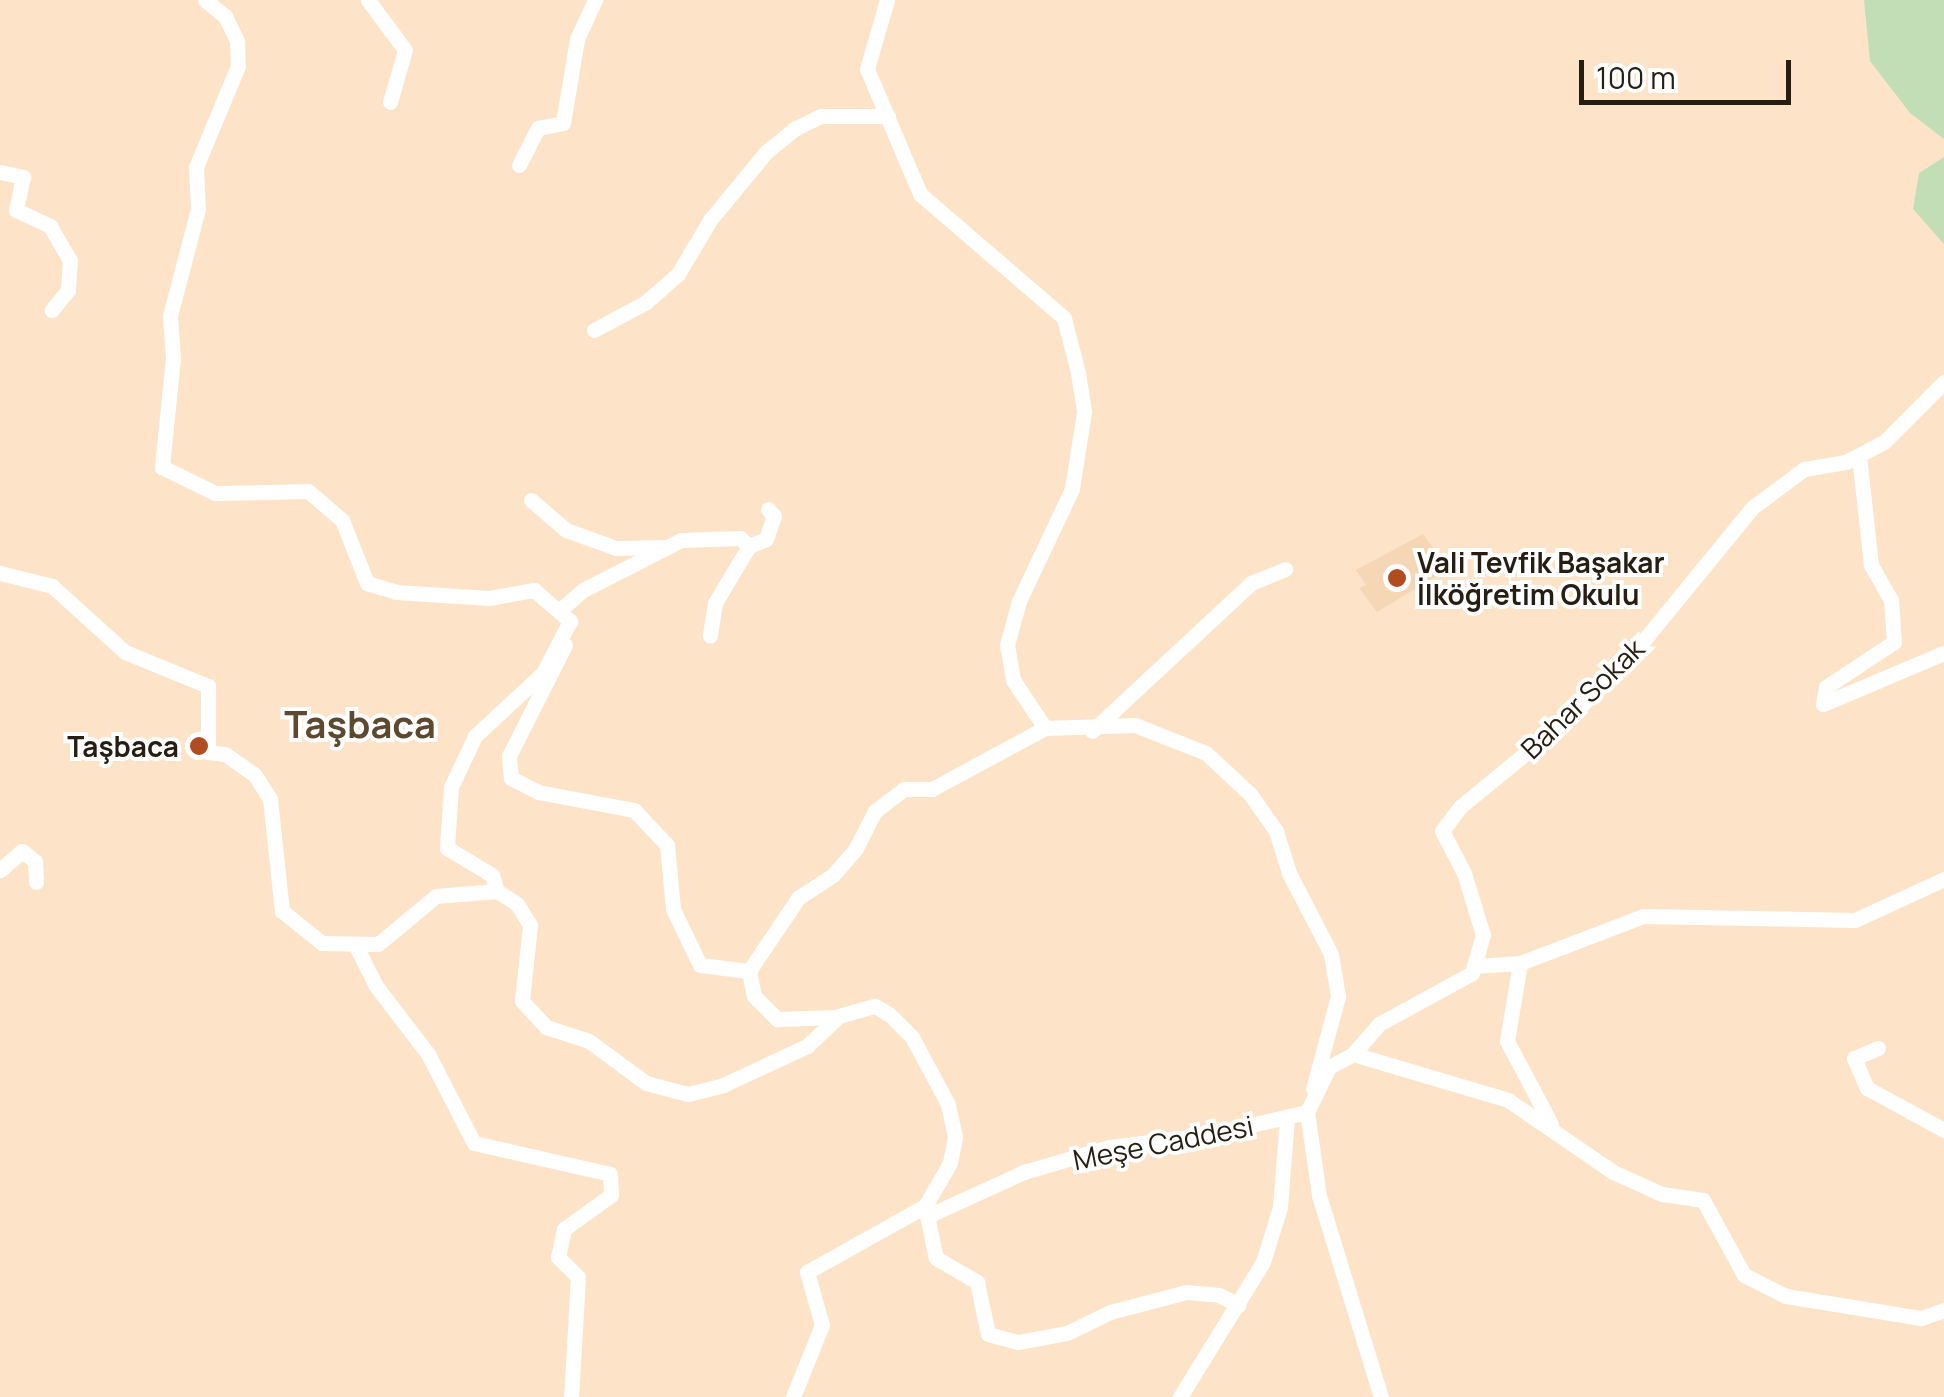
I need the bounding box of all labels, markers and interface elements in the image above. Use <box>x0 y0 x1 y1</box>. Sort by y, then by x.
scale bar <box>1584 40 1796 102</box>
text: 100 m <box>1596 57 1676 98</box>
place label: Vali Tevfik Başakar İlköğretim Okulu <box>1417 545 1665 611</box>
marker: Vali Tevfik Başakar İlköğretim Okulu <box>1386 567 1408 589</box>
street label: Bahar Sokak <box>1514 631 1650 765</box>
district label: Taşbaca <box>284 701 436 747</box>
place label: Taşbaca <box>67 729 179 763</box>
marker: Taşbaca <box>188 735 210 757</box>
street label: Meşe Caddesi <box>1070 1108 1256 1176</box>

